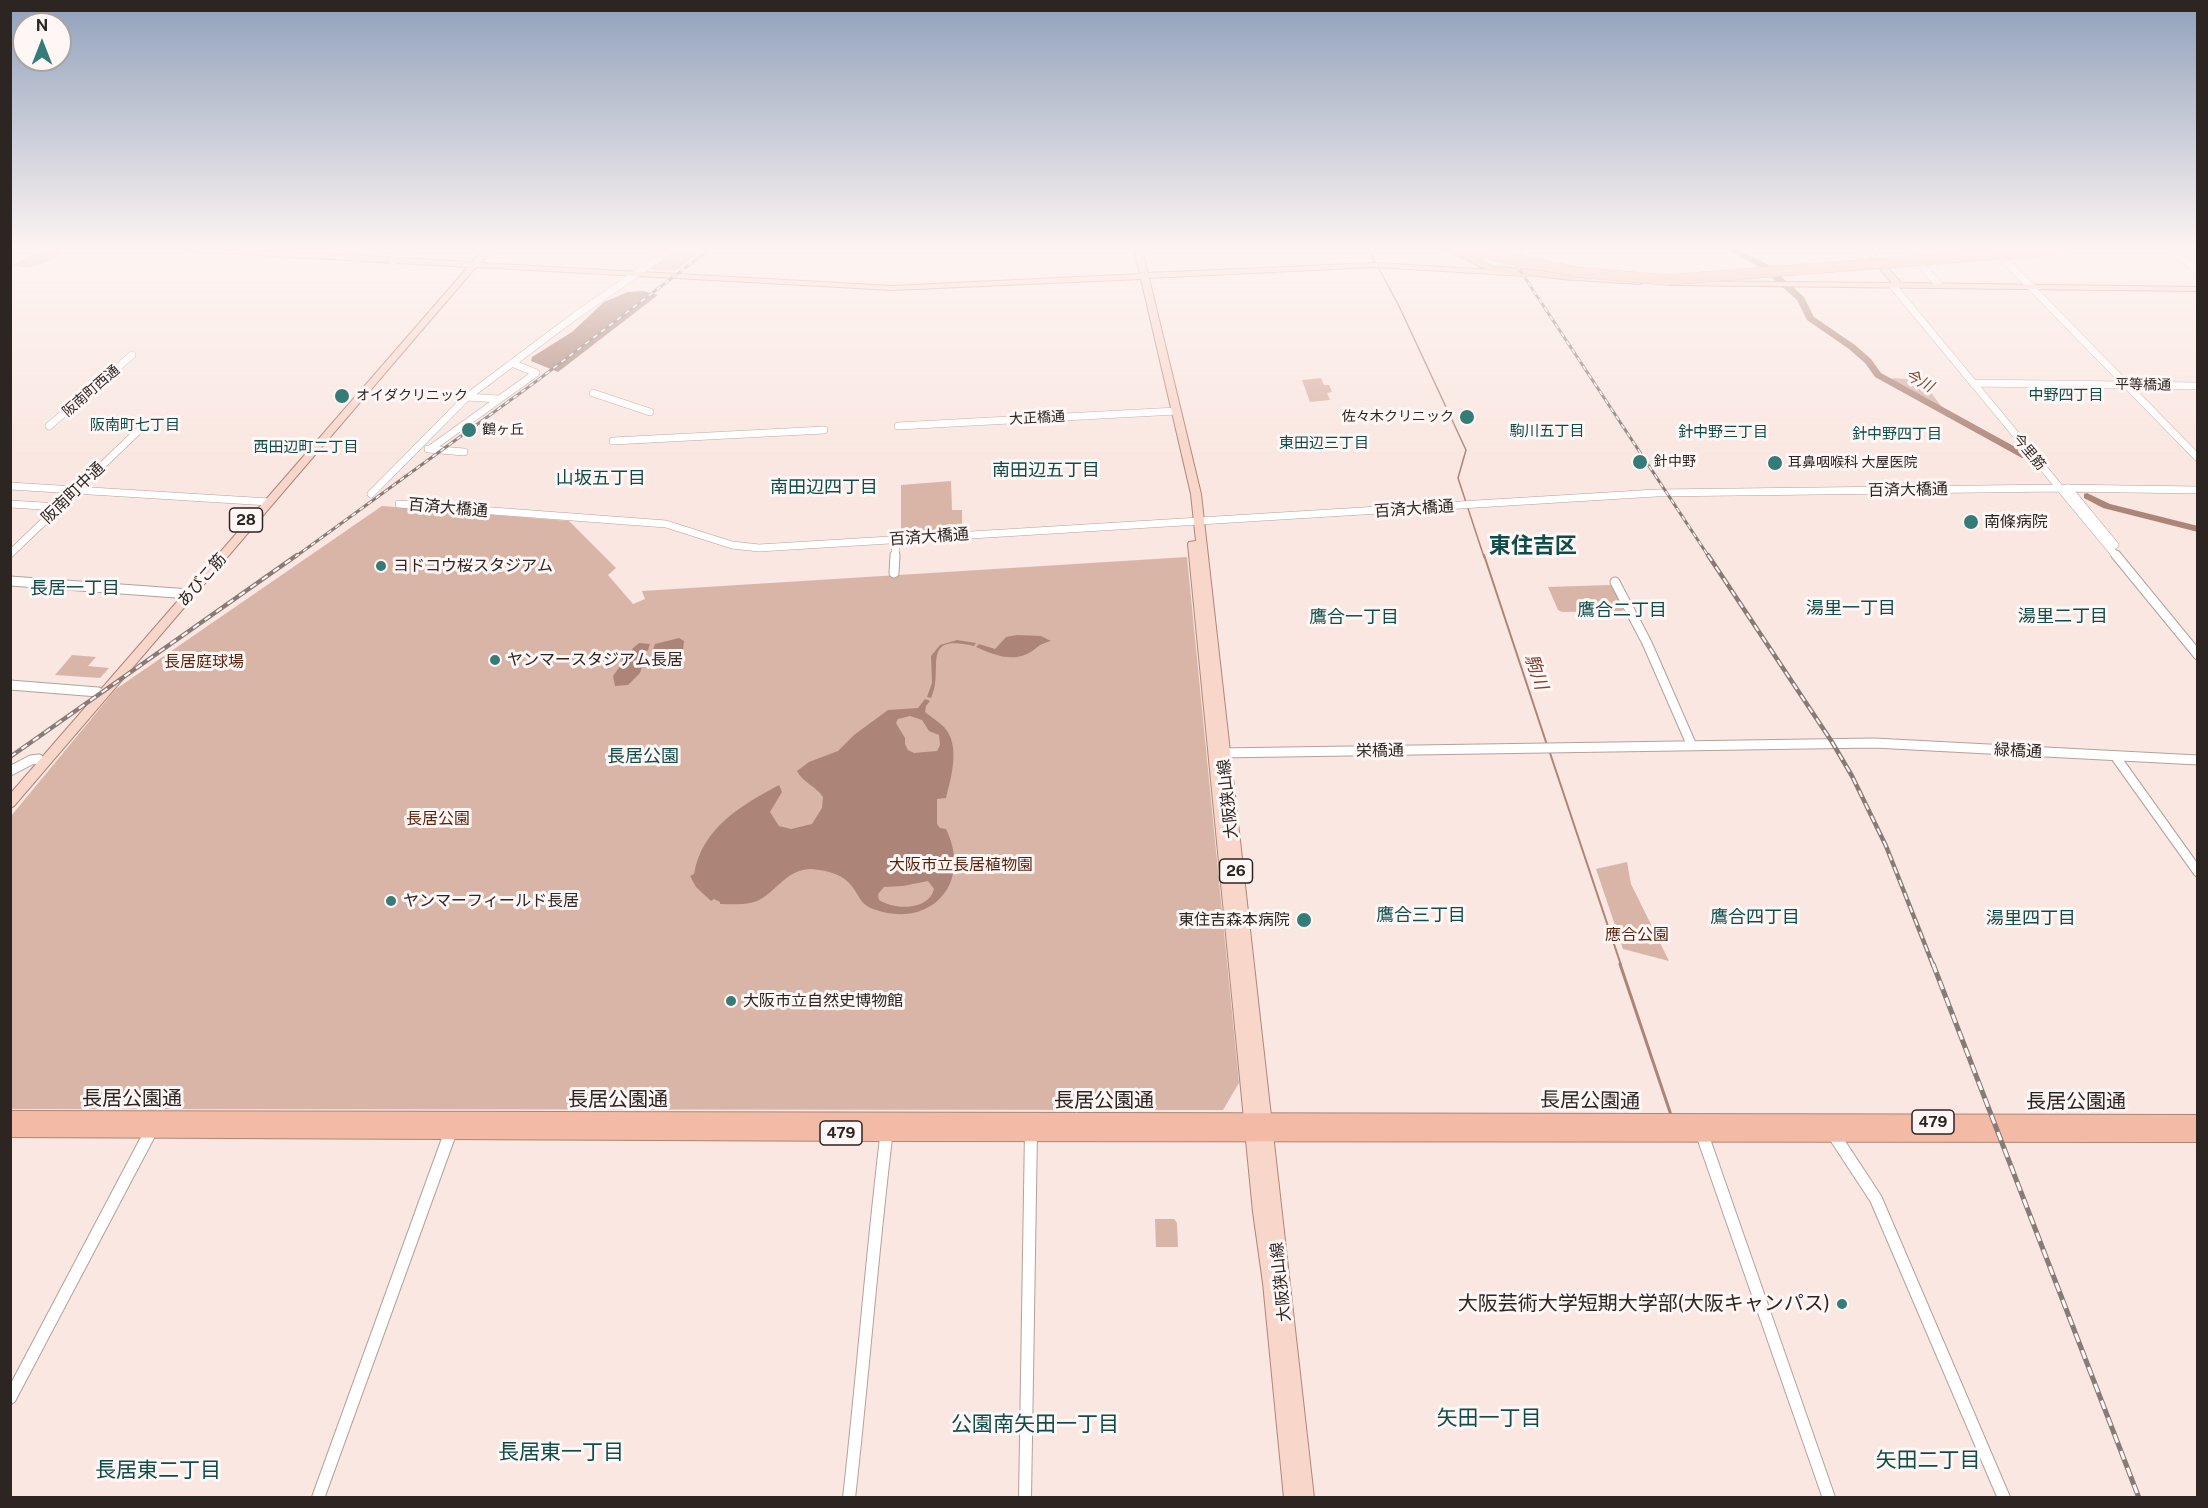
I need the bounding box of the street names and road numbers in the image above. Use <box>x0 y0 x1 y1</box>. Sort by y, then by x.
street label: 阪南町西通 <box>59 362 123 420</box>
street label: 平等橋通 <box>2115 376 2171 394</box>
street label: 大正橋通 <box>1009 408 1065 428</box>
street label: 今里筋 <box>2009 431 2049 473</box>
street label: 阪南町中通 <box>38 458 108 528</box>
street label: 百済大橋通 <box>1868 480 1948 500</box>
street label: 百済大橋通 <box>407 495 489 521</box>
street label: 百済大橋通 <box>1373 497 1455 521</box>
road number: 28 <box>230 508 262 532</box>
street label: 百済大橋通 <box>888 525 970 549</box>
street label: あびこ筋 <box>174 550 230 610</box>
street label: 緑橋通 <box>1994 740 2042 762</box>
street label: 栄橋通 <box>1356 741 1404 761</box>
street label: 大阪狭山線 <box>1214 758 1242 840</box>
road number: 26 <box>1220 859 1252 883</box>
street label: 長居公園通 <box>82 1087 182 1111</box>
street label: 長居公園通 <box>568 1088 668 1112</box>
street label: 長居公園通 <box>1540 1088 1640 1114</box>
street label: 長居公園通 <box>1054 1089 1154 1113</box>
street label: 長居公園通 <box>2026 1090 2126 1114</box>
road number: 479 <box>1912 1110 1954 1134</box>
road number: 479 <box>820 1121 862 1145</box>
street label: 大阪狭山線 <box>1267 1241 1295 1323</box>

